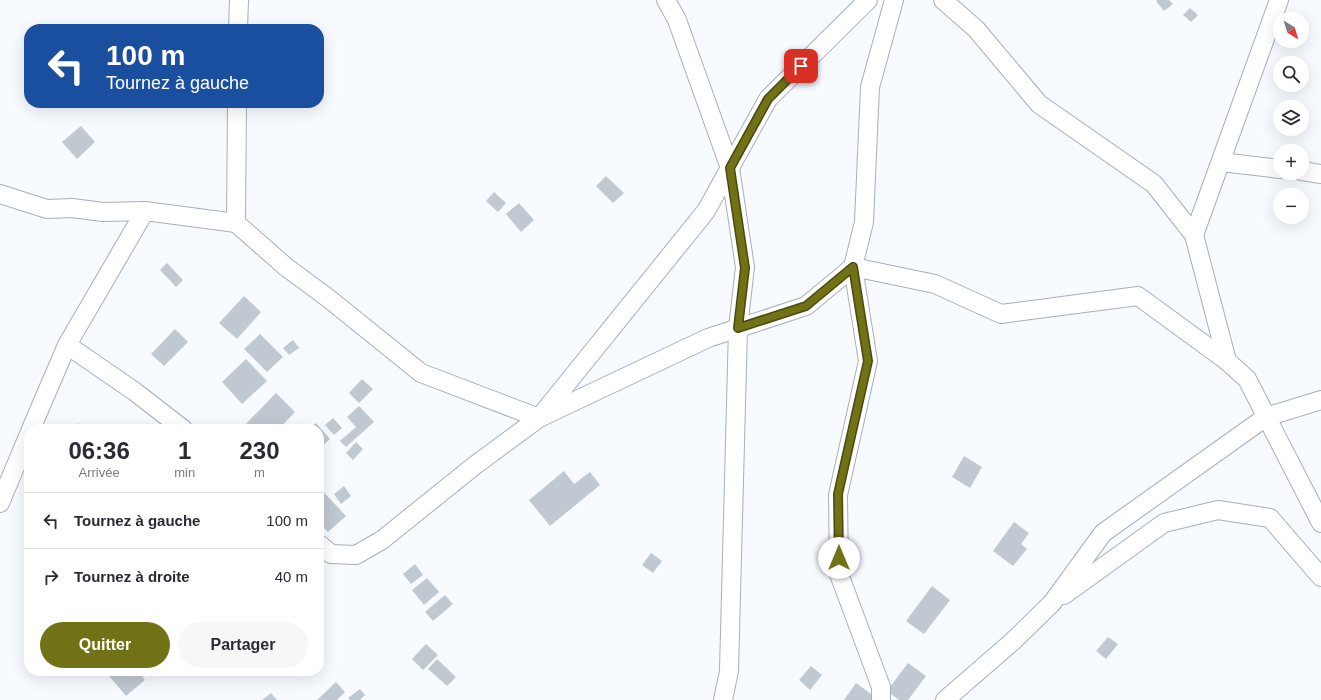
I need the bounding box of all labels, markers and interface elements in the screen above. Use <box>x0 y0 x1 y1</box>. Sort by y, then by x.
north arrow <box>1273 12 1309 48</box>
map controls <box>1273 12 1309 224</box>
icon: left <box>40 40 92 92</box>
text: 100 m <box>106 40 185 71</box>
pin <box>784 49 818 83</box>
icon: arrive <box>790 55 812 77</box>
button: search <box>1273 56 1309 92</box>
text: Tournez à gauche <box>106 73 249 93</box>
button: layers <box>1273 100 1309 136</box>
button: + <box>1273 144 1309 180</box>
button: − <box>1273 188 1309 224</box>
text: 06:36 <box>68 437 130 464</box>
text: 1 <box>178 437 191 464</box>
text: 230 <box>240 437 280 464</box>
text: Arrivée <box>78 465 120 480</box>
text: min <box>174 465 195 480</box>
text: m <box>254 465 265 480</box>
icon: left <box>40 510 62 532</box>
text: Tournez à gauche <box>74 512 200 529</box>
text: 100 m <box>266 512 308 529</box>
position arrow <box>818 537 860 579</box>
icon: right <box>40 566 62 588</box>
text: Tournez à droite <box>74 568 190 585</box>
text: 40 m <box>275 568 308 585</box>
button: Quitter <box>40 622 170 668</box>
button: Partager <box>178 622 308 668</box>

